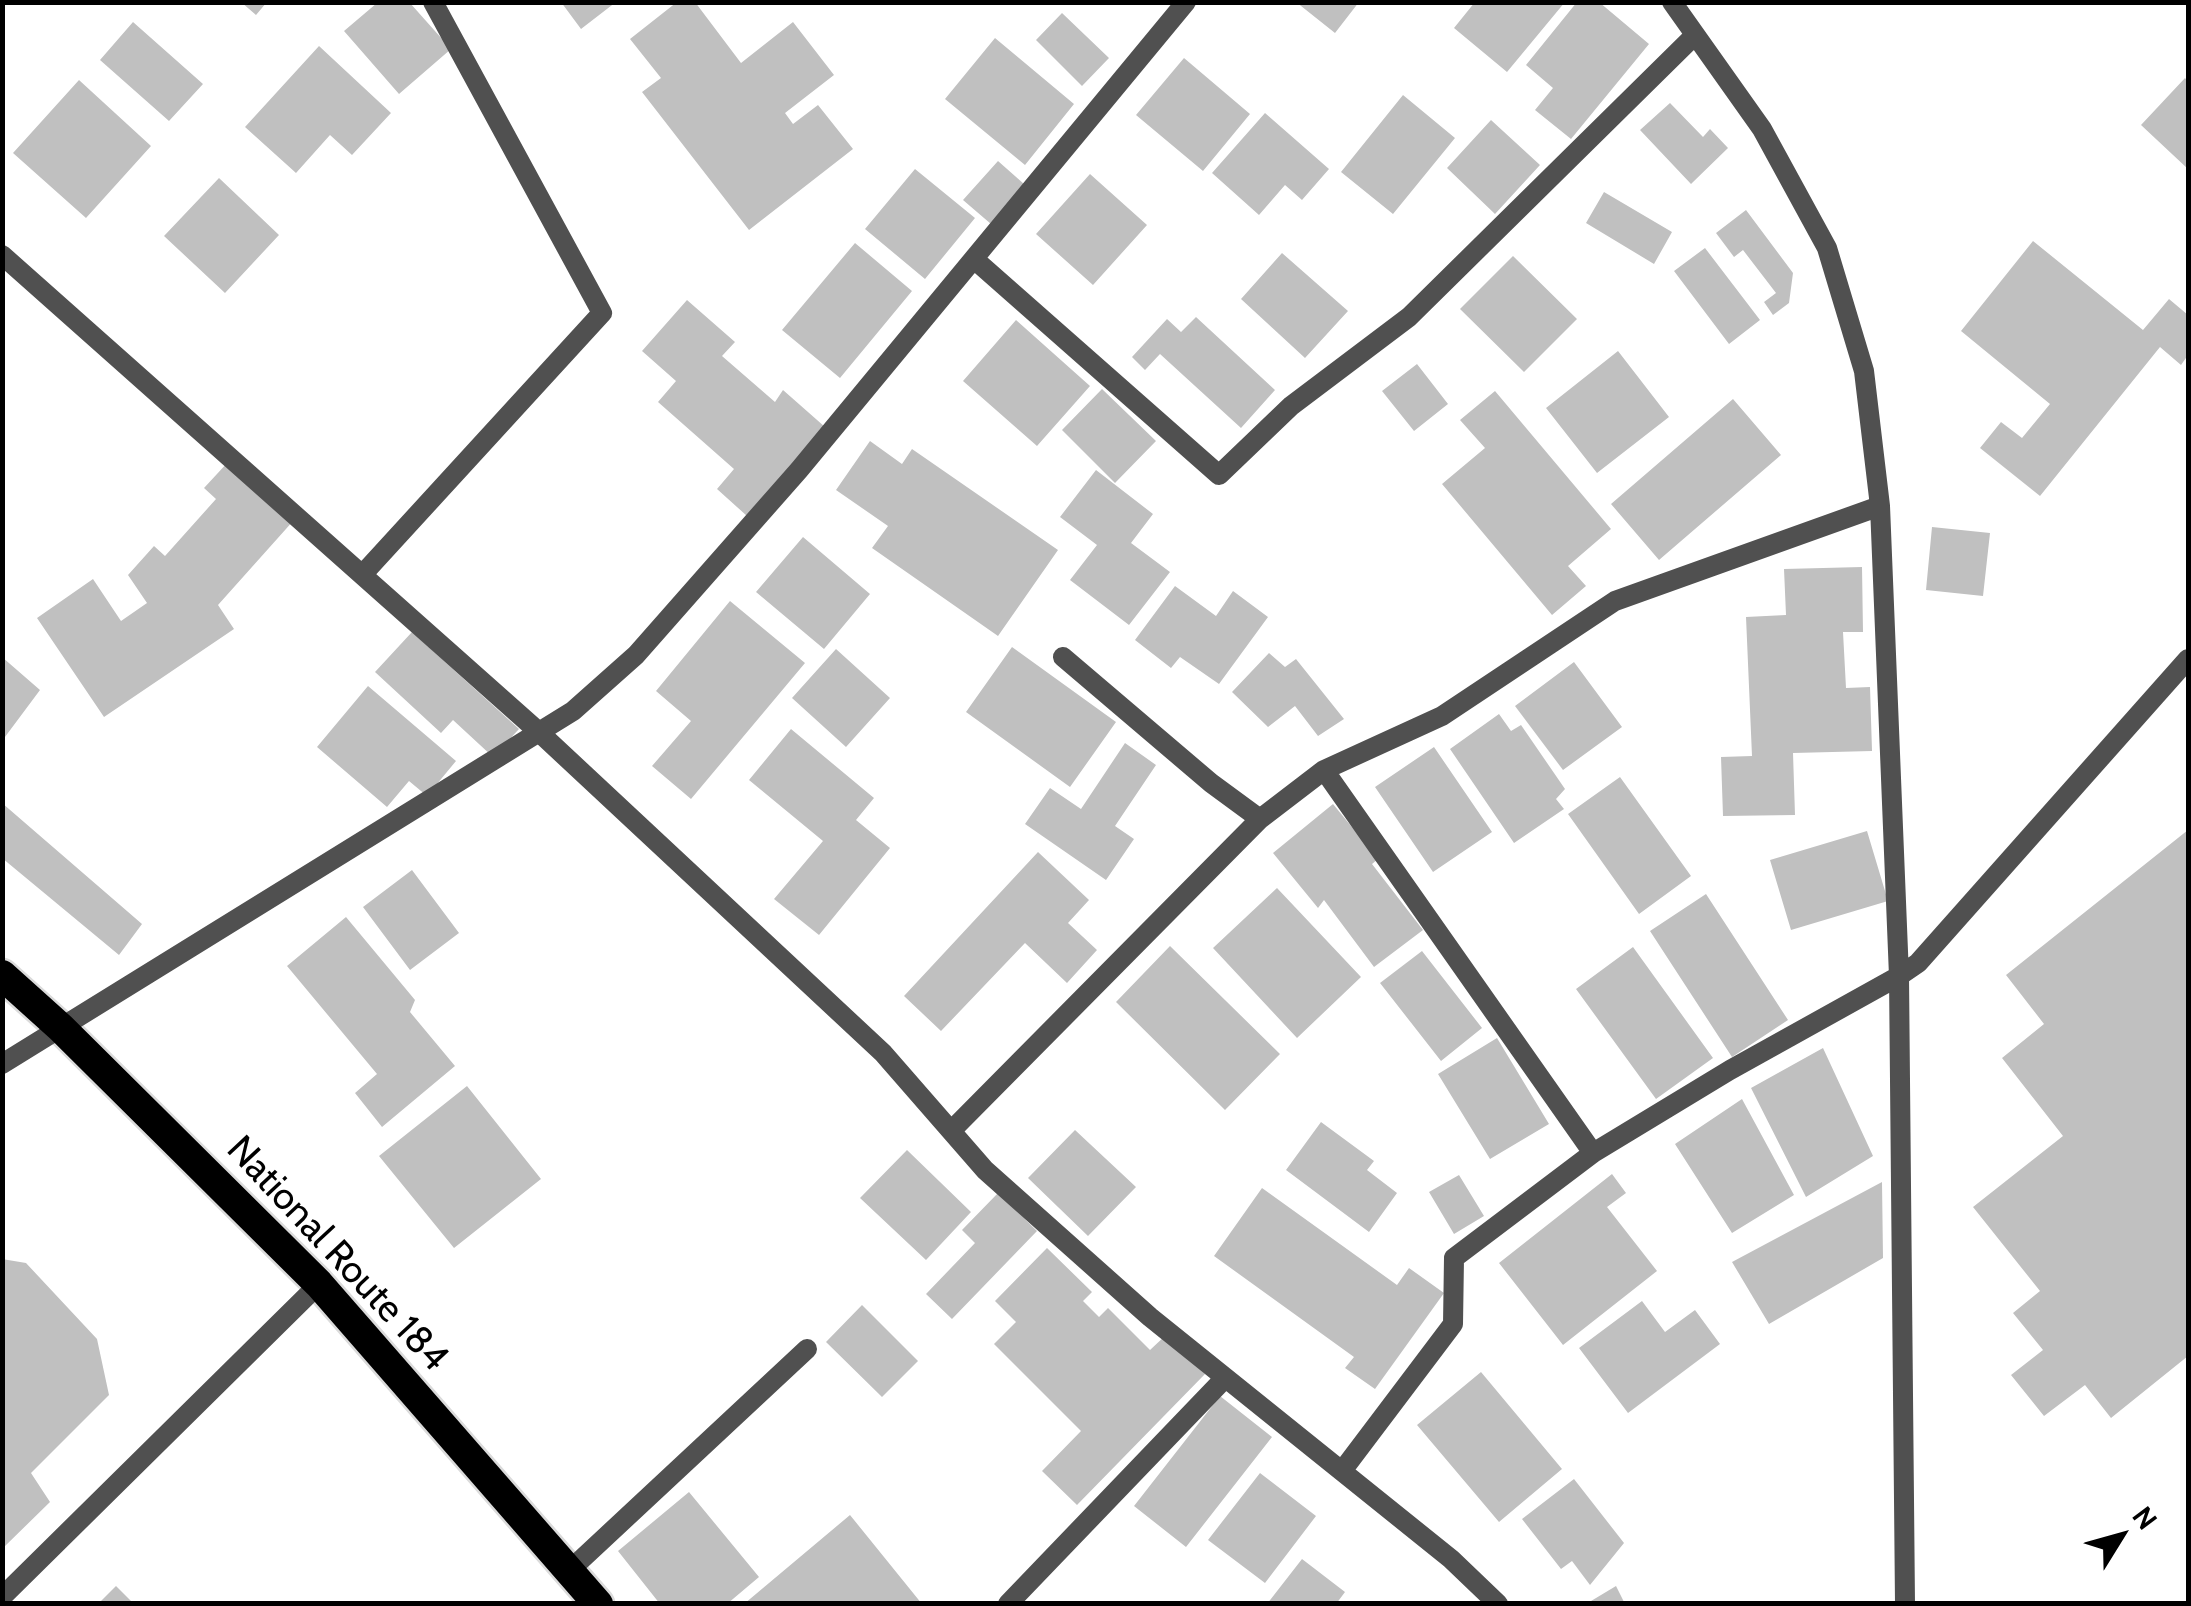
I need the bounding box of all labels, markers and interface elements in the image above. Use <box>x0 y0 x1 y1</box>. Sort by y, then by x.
street label: National Route 184 <box>217 1127 457 1381</box>
north arrow <box>2071 1486 2171 1586</box>
text: N <box>2125 1500 2164 1536</box>

